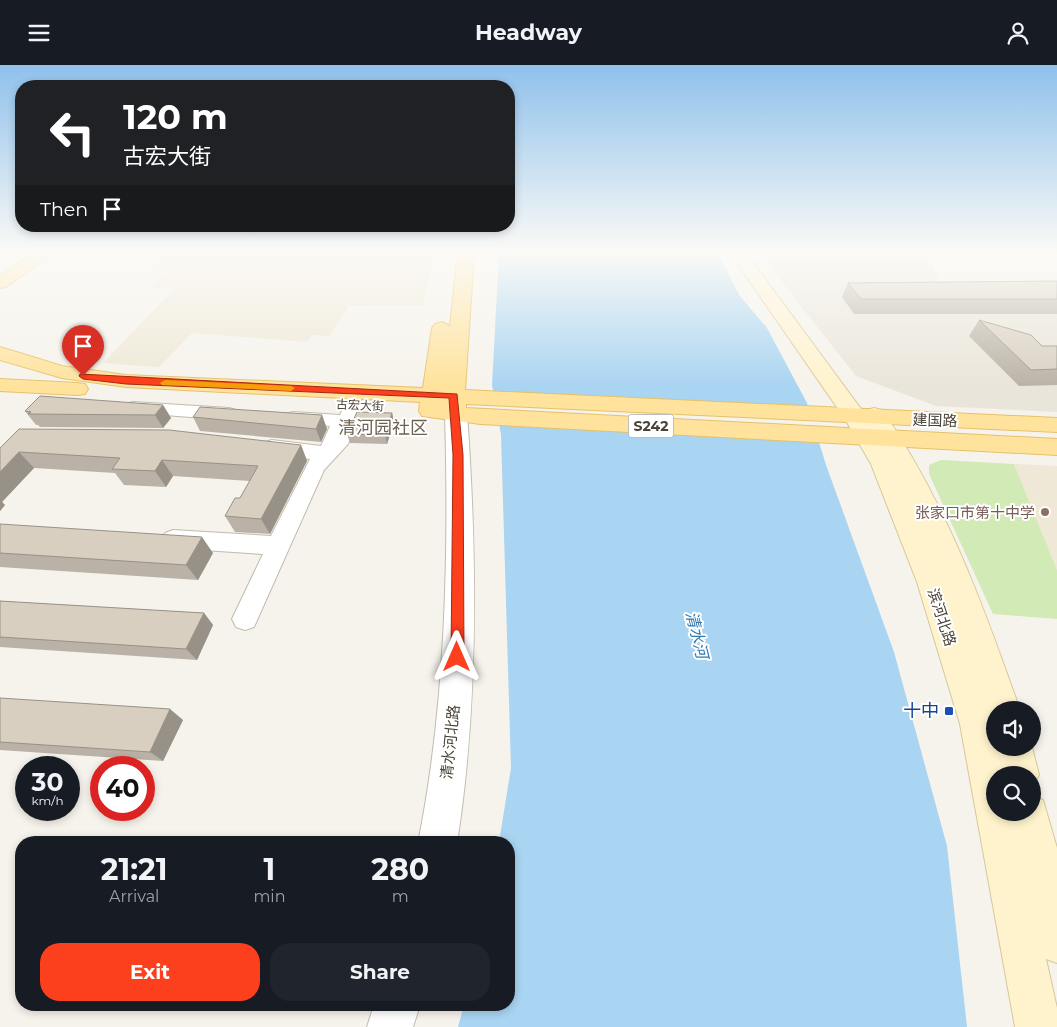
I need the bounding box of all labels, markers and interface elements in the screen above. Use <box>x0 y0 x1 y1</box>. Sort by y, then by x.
icon: menu <box>25 19 53 47</box>
text: Headway <box>475 19 582 46</box>
icon: person <box>1004 19 1032 47</box>
text: 120 m <box>123 95 228 138</box>
icon: left <box>40 100 105 165</box>
text: 古宏大街 <box>123 143 211 170</box>
icon: arrive <box>98 195 126 223</box>
text: Then <box>40 198 88 221</box>
pin <box>62 325 104 376</box>
icon: arrive <box>69 332 97 360</box>
street label: 古宏大街 <box>336 396 384 414</box>
street label: 建国路 <box>912 410 958 430</box>
road number: S242 <box>628 415 674 437</box>
district label: 清河园社区 <box>338 417 428 439</box>
place label: 张家口市第十中学 <box>915 503 1035 522</box>
marker: 张家口市第十中学 <box>1039 506 1051 518</box>
street label: 滨河北路 <box>924 586 960 648</box>
water label: 清水河 <box>682 609 713 663</box>
position arrow <box>430 630 482 682</box>
place label: 十中 <box>903 700 939 722</box>
map controls <box>986 701 1041 821</box>
button: sound <box>986 701 1041 756</box>
street label: 清水河北路 <box>437 704 463 780</box>
marker: 十中 <box>943 705 955 717</box>
speed limit sign: 40 <box>90 756 155 821</box>
button: search <box>986 766 1041 821</box>
text: 30 <box>32 767 63 797</box>
text: km/h <box>31 793 64 808</box>
text: 21:21 <box>101 851 168 888</box>
text: 1 <box>264 851 275 888</box>
text: 280 <box>371 851 429 888</box>
text: Arrival <box>109 887 159 906</box>
text: min <box>253 887 285 906</box>
text: m <box>392 887 409 906</box>
button: Exit <box>40 943 260 1001</box>
button: Share <box>270 943 490 1001</box>

